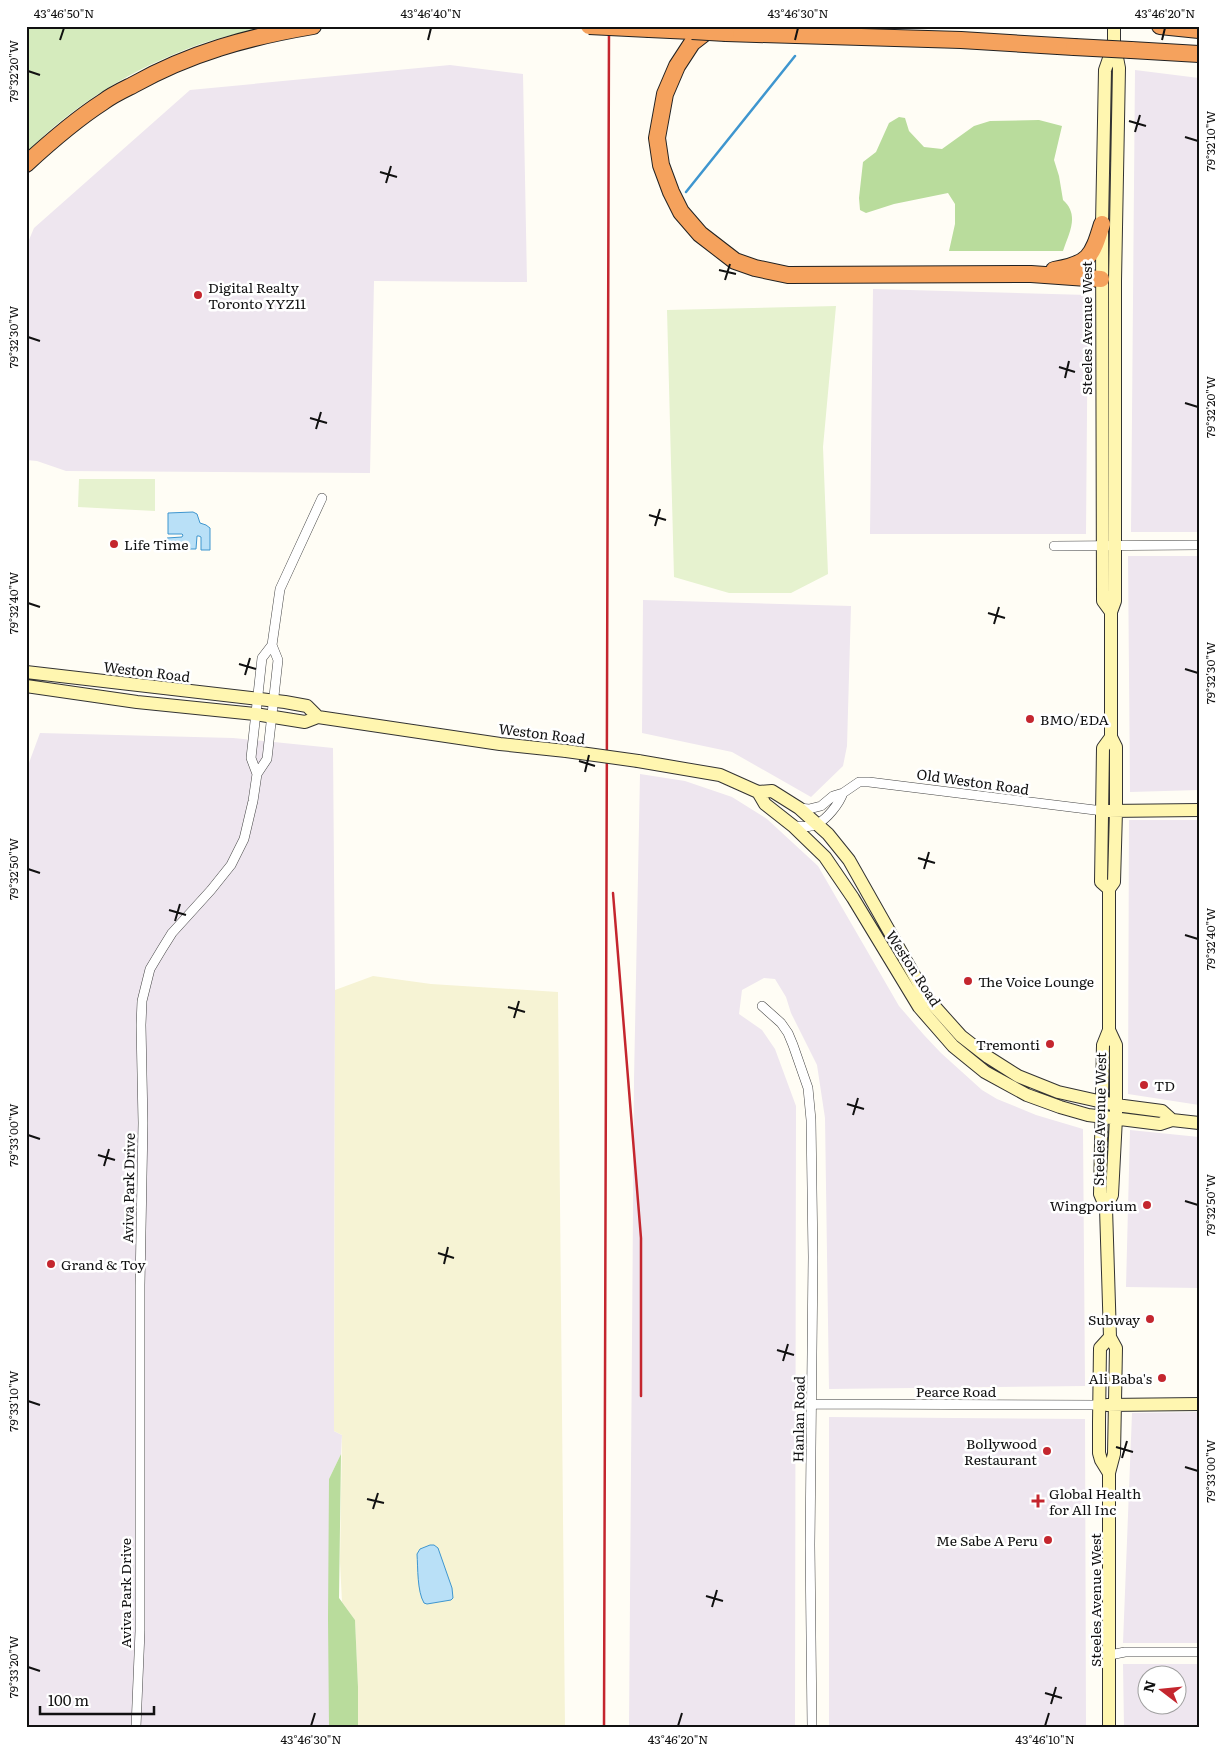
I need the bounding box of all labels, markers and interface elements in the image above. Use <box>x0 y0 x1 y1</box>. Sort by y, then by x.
text: 43°46'50"N <box>34 4 94 22</box>
text: 43°46'40"N <box>400 4 462 22</box>
text: 43°46'30"N <box>767 4 829 22</box>
text: 43°46'20"N <box>1135 4 1195 22</box>
text: 79°32'20"W <box>4 40 22 102</box>
text: 79°32'10"W <box>1201 111 1219 171</box>
street label: Steeles Avenue West <box>1076 261 1096 395</box>
place label: Digital Realty Toronto YYZ11 <box>208 277 306 313</box>
marker: Digital Realty Toronto YYZ11 <box>192 289 204 301</box>
text: 79°32'30"W <box>4 306 22 368</box>
text: 79°32'20"W <box>1201 376 1219 438</box>
place label: Life Time <box>124 534 189 554</box>
marker: Life Time <box>108 538 120 550</box>
text: 79°32'40"W <box>4 572 22 634</box>
text: 79°32'30"W <box>1201 642 1219 704</box>
street label: Weston Road <box>103 656 192 686</box>
place label: BMO/EDA <box>1040 709 1109 729</box>
marker: BMO/EDA <box>1024 713 1036 725</box>
street label: Weston Road <box>498 718 587 748</box>
street label: Old Weston Road <box>915 763 1031 799</box>
text: 79°32'50"W <box>4 838 22 900</box>
text: 79°32'40"W <box>1201 908 1219 970</box>
street label: Weston Road <box>882 926 946 1010</box>
place label: The Voice Lounge <box>978 971 1094 991</box>
marker: The Voice Lounge <box>962 975 974 987</box>
place label: Tremonti <box>976 1034 1040 1054</box>
marker: Tremonti <box>1044 1038 1056 1050</box>
street label: Steeles Avenue West <box>1088 1052 1110 1186</box>
place label: TD <box>1154 1075 1175 1095</box>
marker: TD <box>1138 1079 1150 1091</box>
text: 79°33'00"W <box>4 1103 22 1167</box>
street label: Aviva Park Drive <box>117 1133 139 1243</box>
text: 79°32'50"W <box>1201 1174 1219 1236</box>
place label: Wingporium <box>1050 1195 1137 1215</box>
marker: Wingporium <box>1141 1199 1153 1211</box>
place label: Grand & Toy <box>61 1254 147 1274</box>
marker: Grand & Toy <box>45 1258 57 1270</box>
place label: Subway <box>1088 1309 1141 1329</box>
marker: Subway <box>1144 1313 1156 1325</box>
place label: Ali Baba's <box>1089 1368 1152 1388</box>
text: 79°33'10"W <box>4 1370 22 1432</box>
marker: Ali Baba's <box>1156 1372 1168 1384</box>
street label: Hanlan Road <box>787 1375 809 1462</box>
street label: Pearce Road <box>916 1381 997 1401</box>
place label: Bollywood Restaurant <box>964 1433 1037 1469</box>
text: 79°33'00"W <box>1201 1439 1219 1503</box>
marker: Bollywood Restaurant <box>1041 1445 1053 1457</box>
place label: Global Health for All Inc <box>1049 1483 1141 1519</box>
marker: Global Health for All Inc <box>1031 1494 1045 1508</box>
place label: Me Sabe A Peru <box>936 1530 1038 1550</box>
street label: Steeles Avenue West <box>1085 1533 1105 1667</box>
marker: Me Sabe A Peru <box>1042 1534 1054 1546</box>
street label: Aviva Park Drive <box>115 1538 135 1648</box>
text: 79°33'20"W <box>4 1636 22 1698</box>
north arrow <box>1138 1666 1188 1716</box>
text: N <box>1137 1677 1160 1695</box>
scale bar <box>40 1683 154 1715</box>
text: 100 m <box>48 1688 89 1711</box>
text: 43°46'30"N <box>280 1730 342 1748</box>
text: 43°46'20"N <box>648 1730 708 1748</box>
text: 43°46'10"N <box>1015 1730 1075 1748</box>

